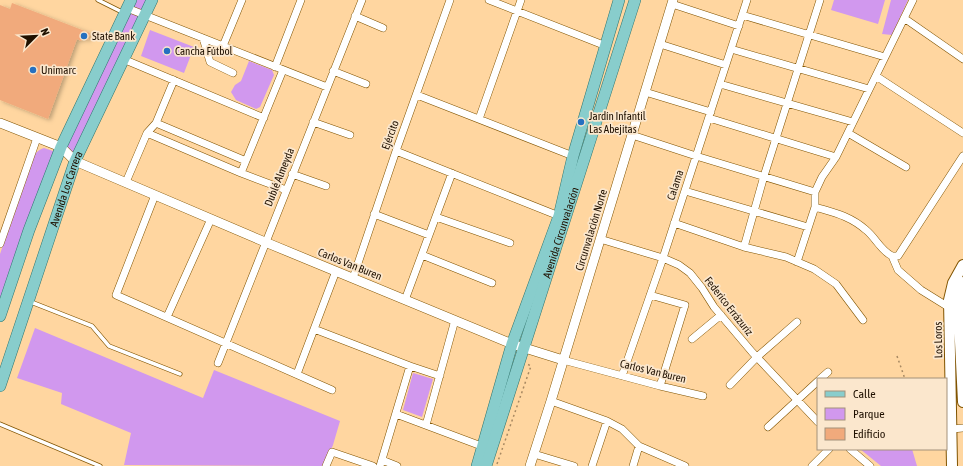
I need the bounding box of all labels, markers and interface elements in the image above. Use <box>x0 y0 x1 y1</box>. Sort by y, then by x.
north arrow <box>16 16 56 56</box>
text: N <box>38 27 52 37</box>
place label: State Bank <box>92 30 135 42</box>
marker: State Bank <box>79 31 89 41</box>
place label: Cancha Fútbol <box>175 45 233 57</box>
marker: Cancha Fútbol <box>162 46 172 56</box>
place label: Unimarc <box>41 64 77 76</box>
marker: Unimarc <box>28 65 38 75</box>
place label: Jardín Infantil Las Abejitas <box>589 110 646 135</box>
marker: Jardín Infantil Las Abejitas <box>576 117 586 127</box>
street label: Ejército <box>379 119 401 151</box>
street label: Dublé Almeyda <box>262 146 296 208</box>
street label: Avenida Los Carrera <box>48 149 85 228</box>
street label: Calama <box>664 168 686 202</box>
street label: Avenida Circunvalación <box>540 186 581 280</box>
street label: Circunvalación Norte <box>573 188 609 272</box>
street label: Carlos Van Buren <box>316 246 384 282</box>
street label: Federico Errázuriz <box>702 274 756 338</box>
street label: Los Loros <box>932 322 944 358</box>
street label: Carlos Van Buren <box>619 357 687 385</box>
legend <box>817 378 947 450</box>
text: Calle <box>853 387 876 401</box>
text: Parque <box>853 407 885 421</box>
text: Edificio <box>853 427 886 441</box>

